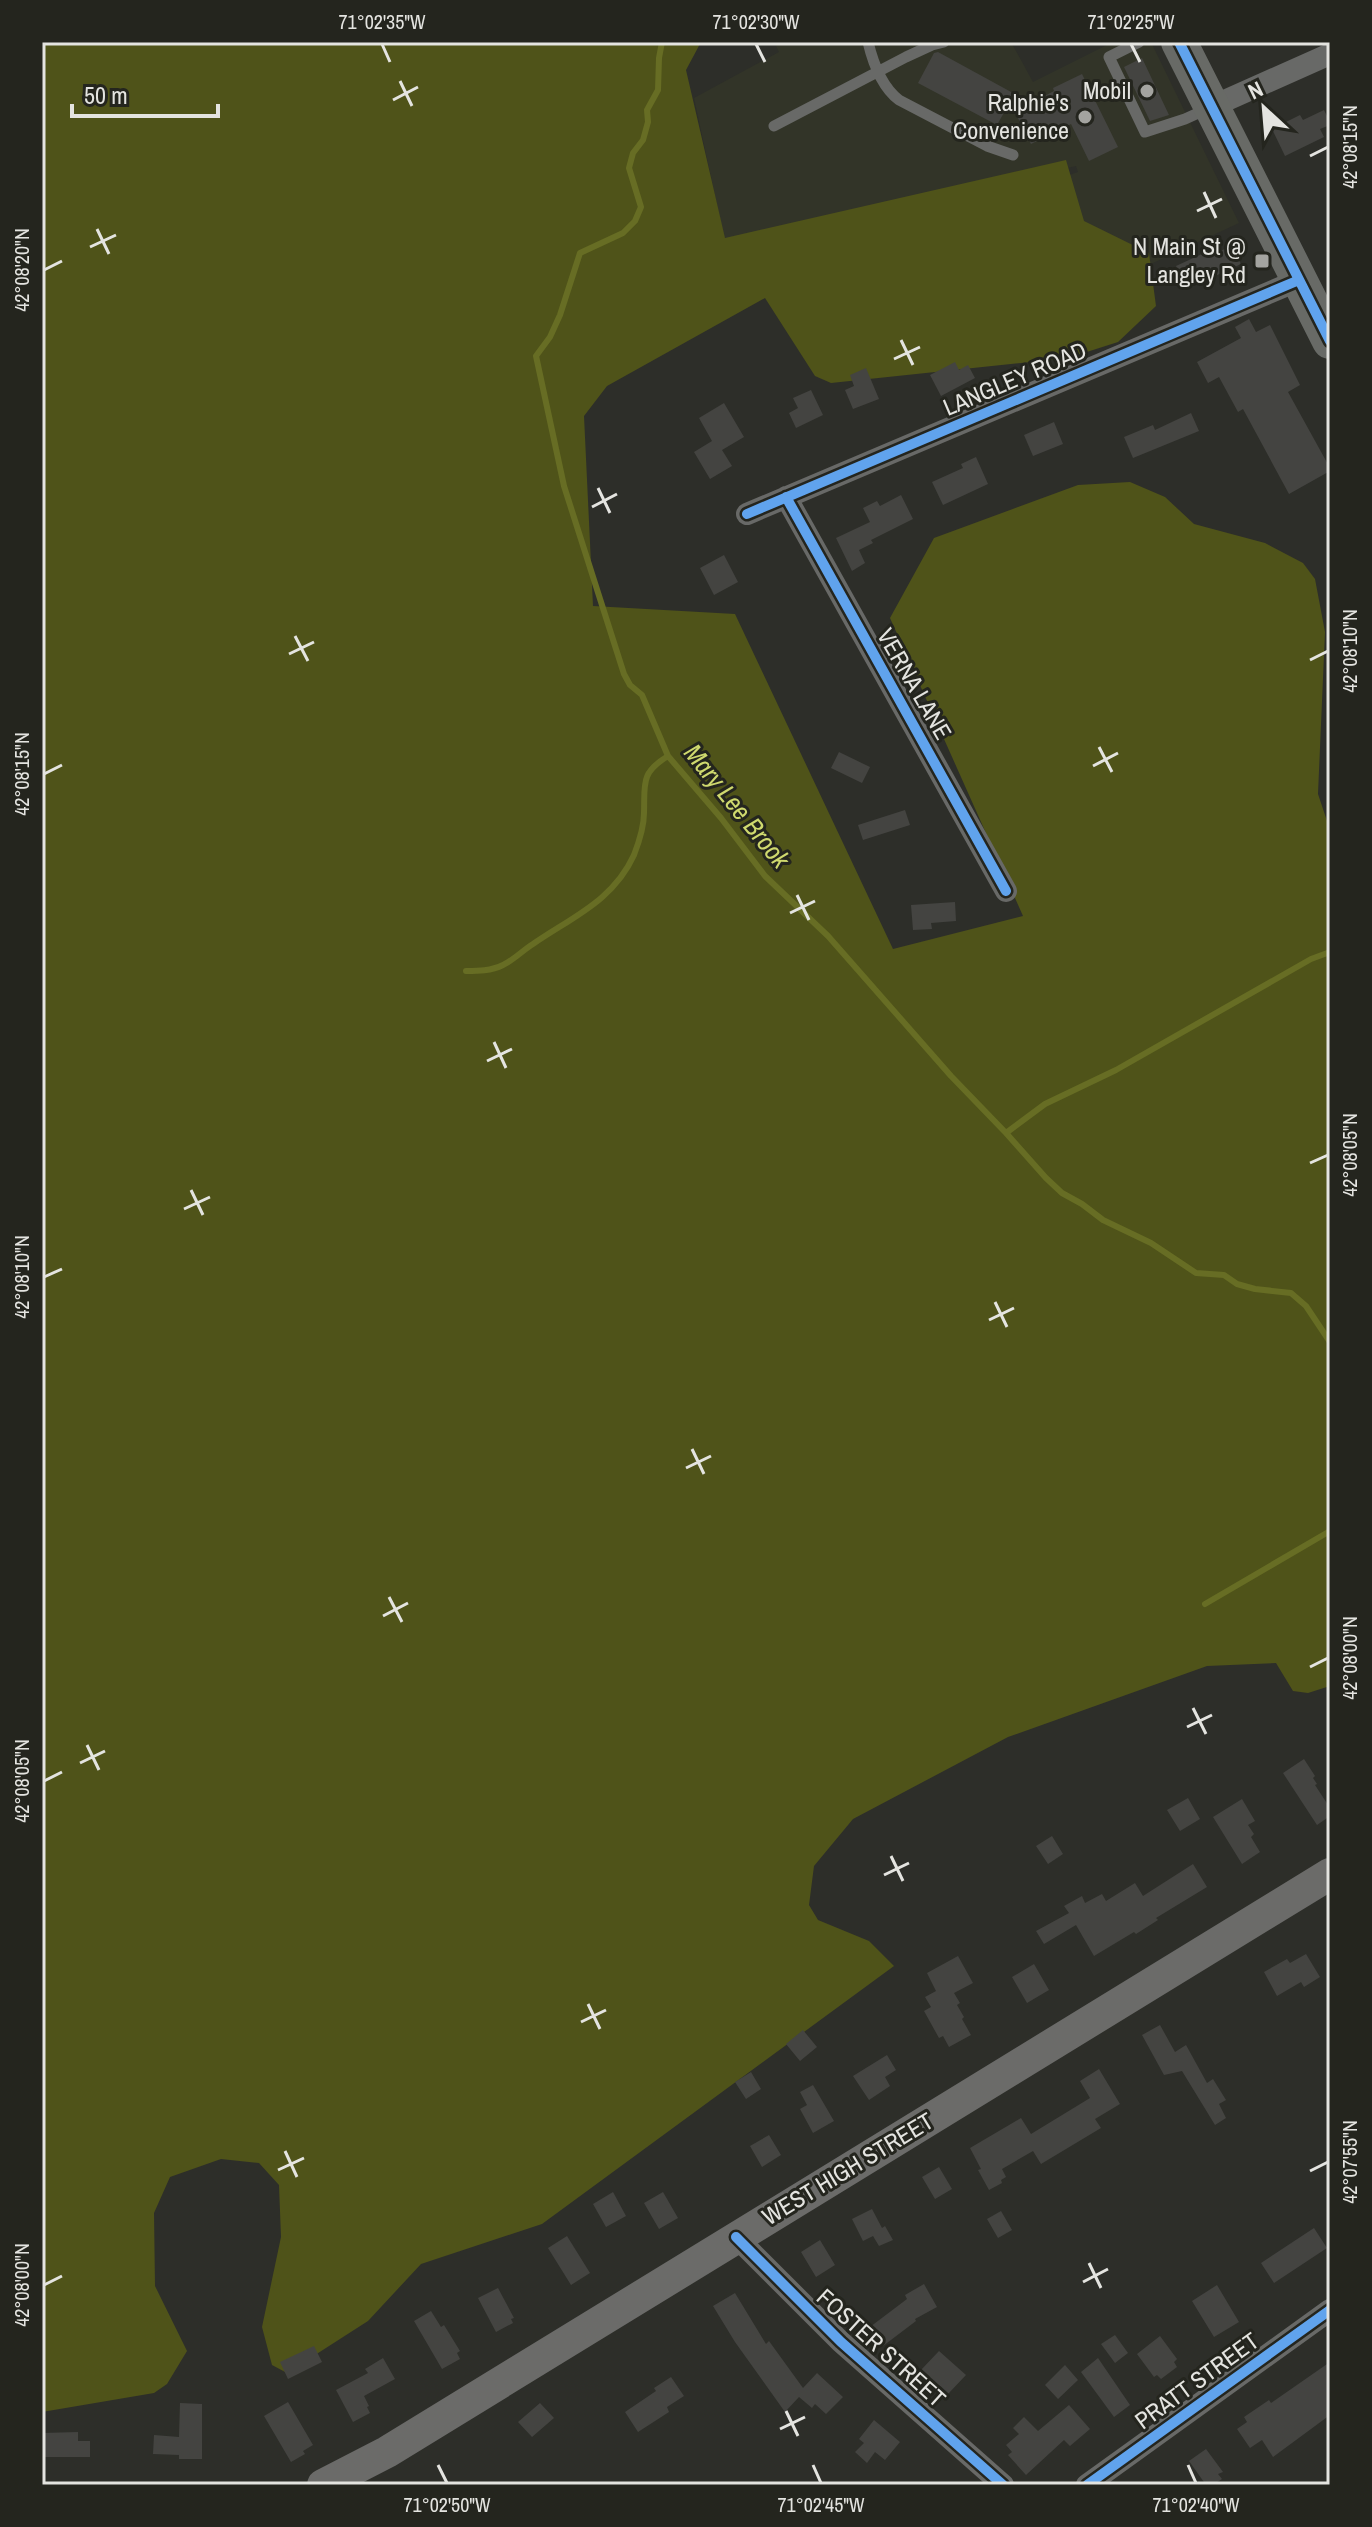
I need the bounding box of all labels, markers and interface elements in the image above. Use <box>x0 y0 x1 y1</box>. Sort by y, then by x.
text: 71°02'35"W <box>338 8 426 35</box>
text: 71°02'30"W <box>712 8 800 35</box>
text: 71°02'25"W <box>1087 8 1175 35</box>
scale bar <box>72 68 218 118</box>
north arrow <box>1224 68 1304 148</box>
place label: Mobil <box>1083 74 1131 106</box>
text: N <box>1243 74 1268 106</box>
text: 50 m <box>84 79 128 111</box>
marker: Mobil <box>1138 82 1156 100</box>
place label: Ralphie's Convenience <box>953 86 1069 146</box>
text: 42°08'15"N <box>1336 105 1363 189</box>
marker: Ralphie's Convenience <box>1076 108 1094 126</box>
text: 42°08'20"N <box>8 228 35 312</box>
place label: N Main St @ Langley Rd <box>1133 230 1246 290</box>
marker: N Main St @ Langley Rd <box>1253 252 1271 270</box>
street label: LANGLEY ROAD <box>938 334 1091 423</box>
text: 42°08'10"N <box>1336 609 1363 693</box>
street label: VERNA LANE <box>870 622 960 745</box>
text: 42°08'15"N <box>8 732 35 816</box>
water label: Mary Lee Brook <box>676 736 799 876</box>
text: 42°08'05"N <box>1336 1113 1363 1197</box>
text: 42°08'10"N <box>8 1235 35 1319</box>
text: 42°08'00"N <box>1336 1616 1363 1700</box>
text: 42°08'05"N <box>8 1739 35 1823</box>
street label: WEST HIGH STREET <box>756 2104 939 2232</box>
text: 42°07'55"N <box>1336 2120 1363 2204</box>
text: 42°08'00"N <box>8 2243 35 2327</box>
street label: FOSTER STREET <box>810 2281 953 2414</box>
street label: PRATT STREET <box>1128 2324 1265 2436</box>
text: 71°02'50"W <box>403 2491 491 2518</box>
text: 71°02'45"W <box>777 2491 865 2518</box>
text: 71°02'40"W <box>1152 2491 1240 2518</box>

